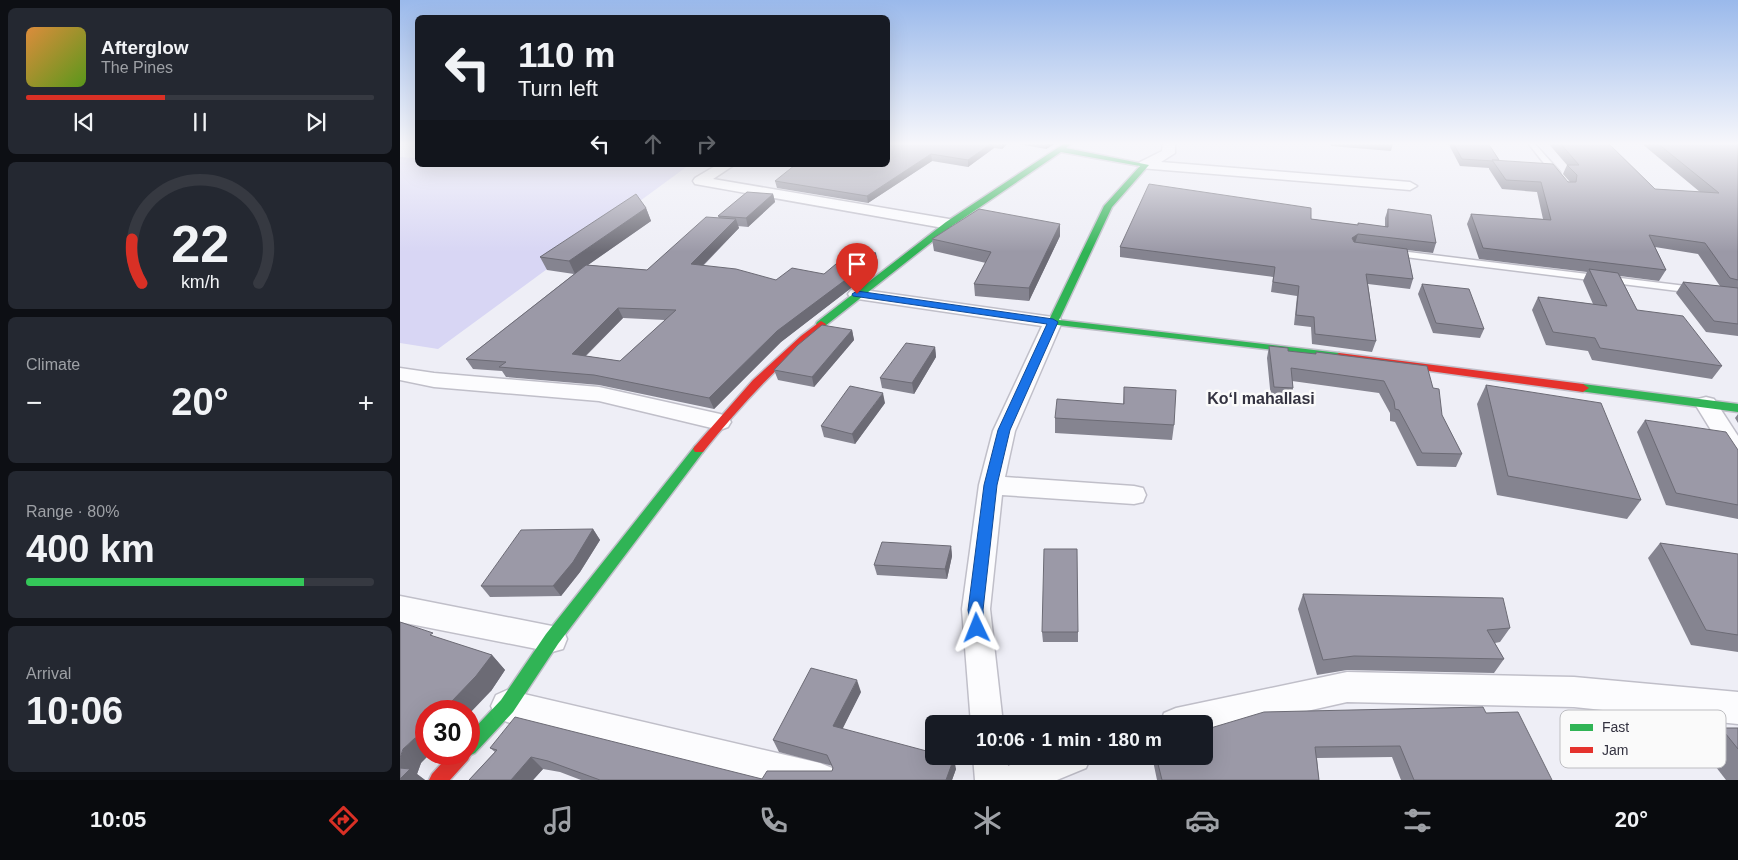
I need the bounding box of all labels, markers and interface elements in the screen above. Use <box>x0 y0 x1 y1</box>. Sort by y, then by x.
icon: left <box>435 35 500 100</box>
text: 110 m <box>518 35 615 74</box>
text: Afterglow <box>101 37 189 58</box>
text: The Pines <box>101 59 173 76</box>
text: Turn left <box>518 76 598 101</box>
icon: previous <box>70 108 98 136</box>
icon: pause <box>186 108 214 136</box>
icon: next <box>302 108 330 136</box>
icon: left <box>586 130 614 158</box>
icon: ahead <box>639 130 667 158</box>
icon: right <box>692 130 720 158</box>
text: 22 <box>171 215 229 273</box>
pin <box>836 243 878 294</box>
icon: arrive <box>843 250 871 278</box>
text: km/h <box>181 272 219 292</box>
text: Climate <box>26 356 80 373</box>
text: 20° <box>171 381 229 423</box>
text: − <box>26 387 42 418</box>
text: + <box>358 387 374 418</box>
district label: Koʻl mahallasi <box>1207 390 1315 407</box>
text: Range · 80% <box>26 503 119 520</box>
text: 400 km <box>26 528 155 570</box>
position arrow <box>950 601 1002 653</box>
text: Arrival <box>26 665 71 682</box>
text: 10:06 <box>26 690 123 732</box>
speed limit sign: 30 <box>415 700 480 765</box>
legend <box>1560 710 1726 768</box>
text: Fast <box>1602 719 1629 735</box>
text: 10:06 · 1 min · 180 m <box>976 729 1162 750</box>
text: Jam <box>1602 742 1628 758</box>
icon: directions <box>326 803 361 838</box>
icon: music <box>541 803 576 838</box>
icon: phone <box>756 803 791 838</box>
icon: climate <box>970 803 1005 838</box>
icon: car <box>1185 803 1220 838</box>
icon: filters <box>1400 803 1435 838</box>
text: 10:05 <box>90 807 146 832</box>
text: 20° <box>1615 807 1648 832</box>

